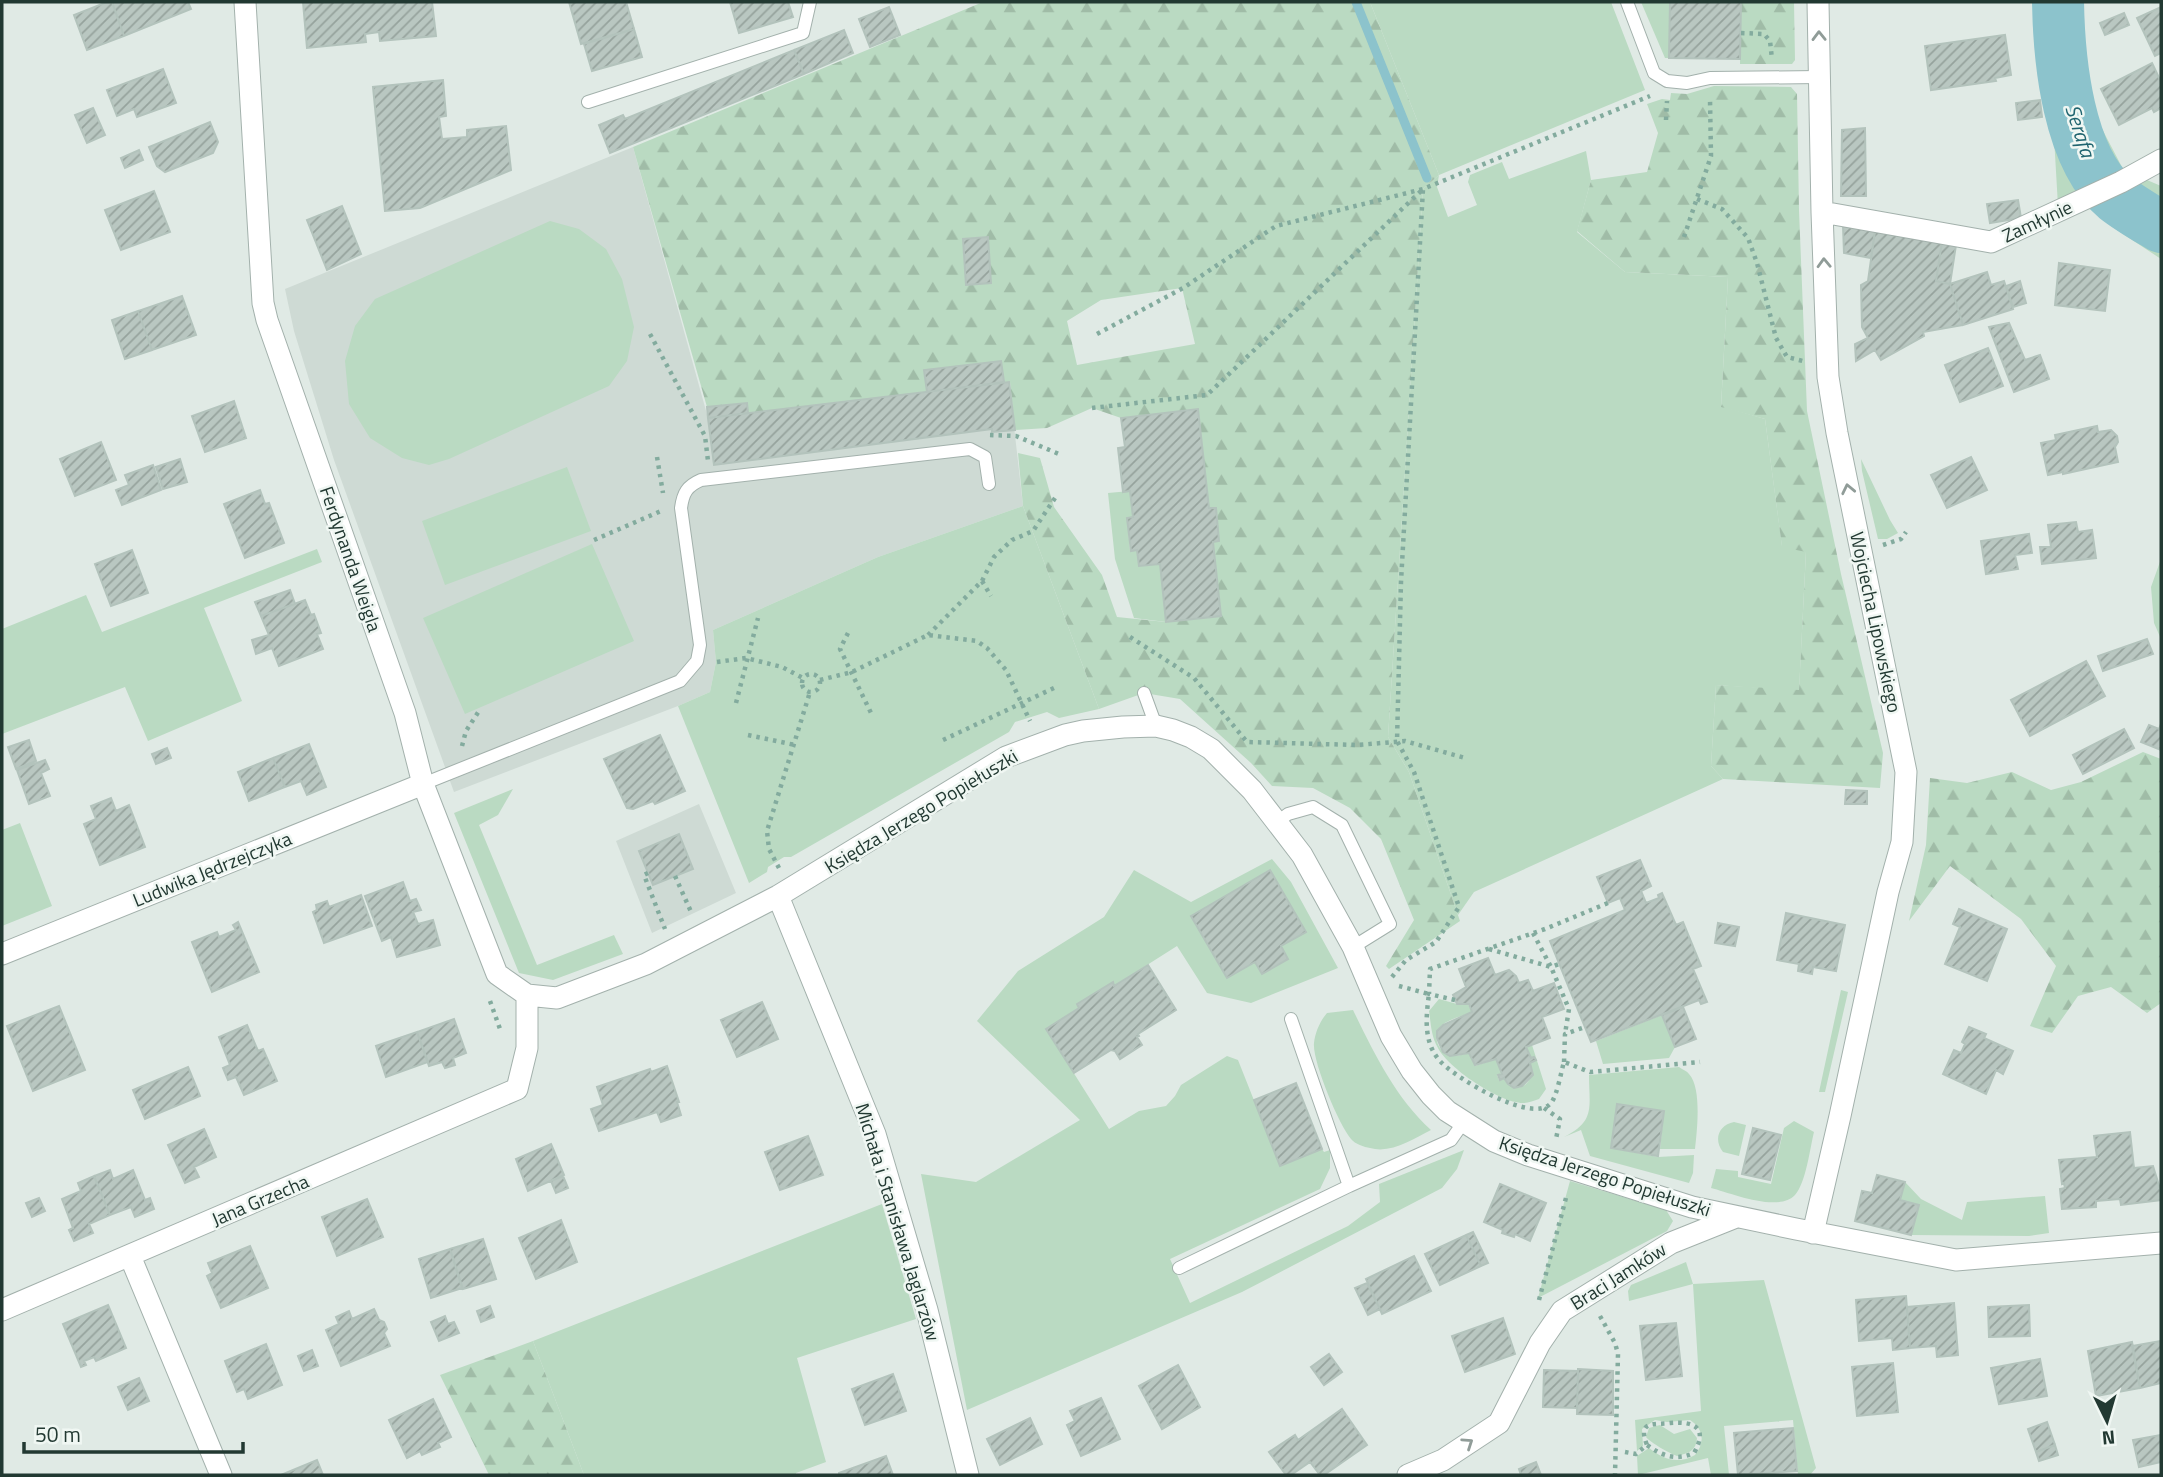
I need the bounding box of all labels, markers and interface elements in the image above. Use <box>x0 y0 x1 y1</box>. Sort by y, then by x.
one-way arrow <box>1811 30 1827 41</box>
water label: Serafa <box>2057 100 2105 163</box>
street label: Zamłynie <box>1997 192 2077 249</box>
one-way arrow <box>1816 258 1831 269</box>
street label: Ferdynanda Weigla <box>313 482 390 636</box>
one-way arrow <box>1842 483 1857 495</box>
street label: Wojciecha Lipowskiego <box>1843 529 1910 715</box>
street label: Księdza Jerzego Popiełuszki <box>818 741 1023 880</box>
street label: Ludwika Jędrzejczyka <box>128 823 296 914</box>
street label: Michała i Stanisława Jaglarzów <box>848 1099 949 1344</box>
street label: Księdza Jerzego Popiełuszki <box>1495 1128 1715 1224</box>
street label: Jana Grzecha <box>207 1166 313 1233</box>
street label: Braci Jamków <box>1564 1235 1671 1317</box>
north arrow <box>2072 1386 2142 1456</box>
scale bar <box>24 1410 243 1454</box>
text: 50 m <box>35 1418 81 1450</box>
text: N <box>2101 1423 2116 1453</box>
one-way arrow <box>1461 1438 1474 1451</box>

